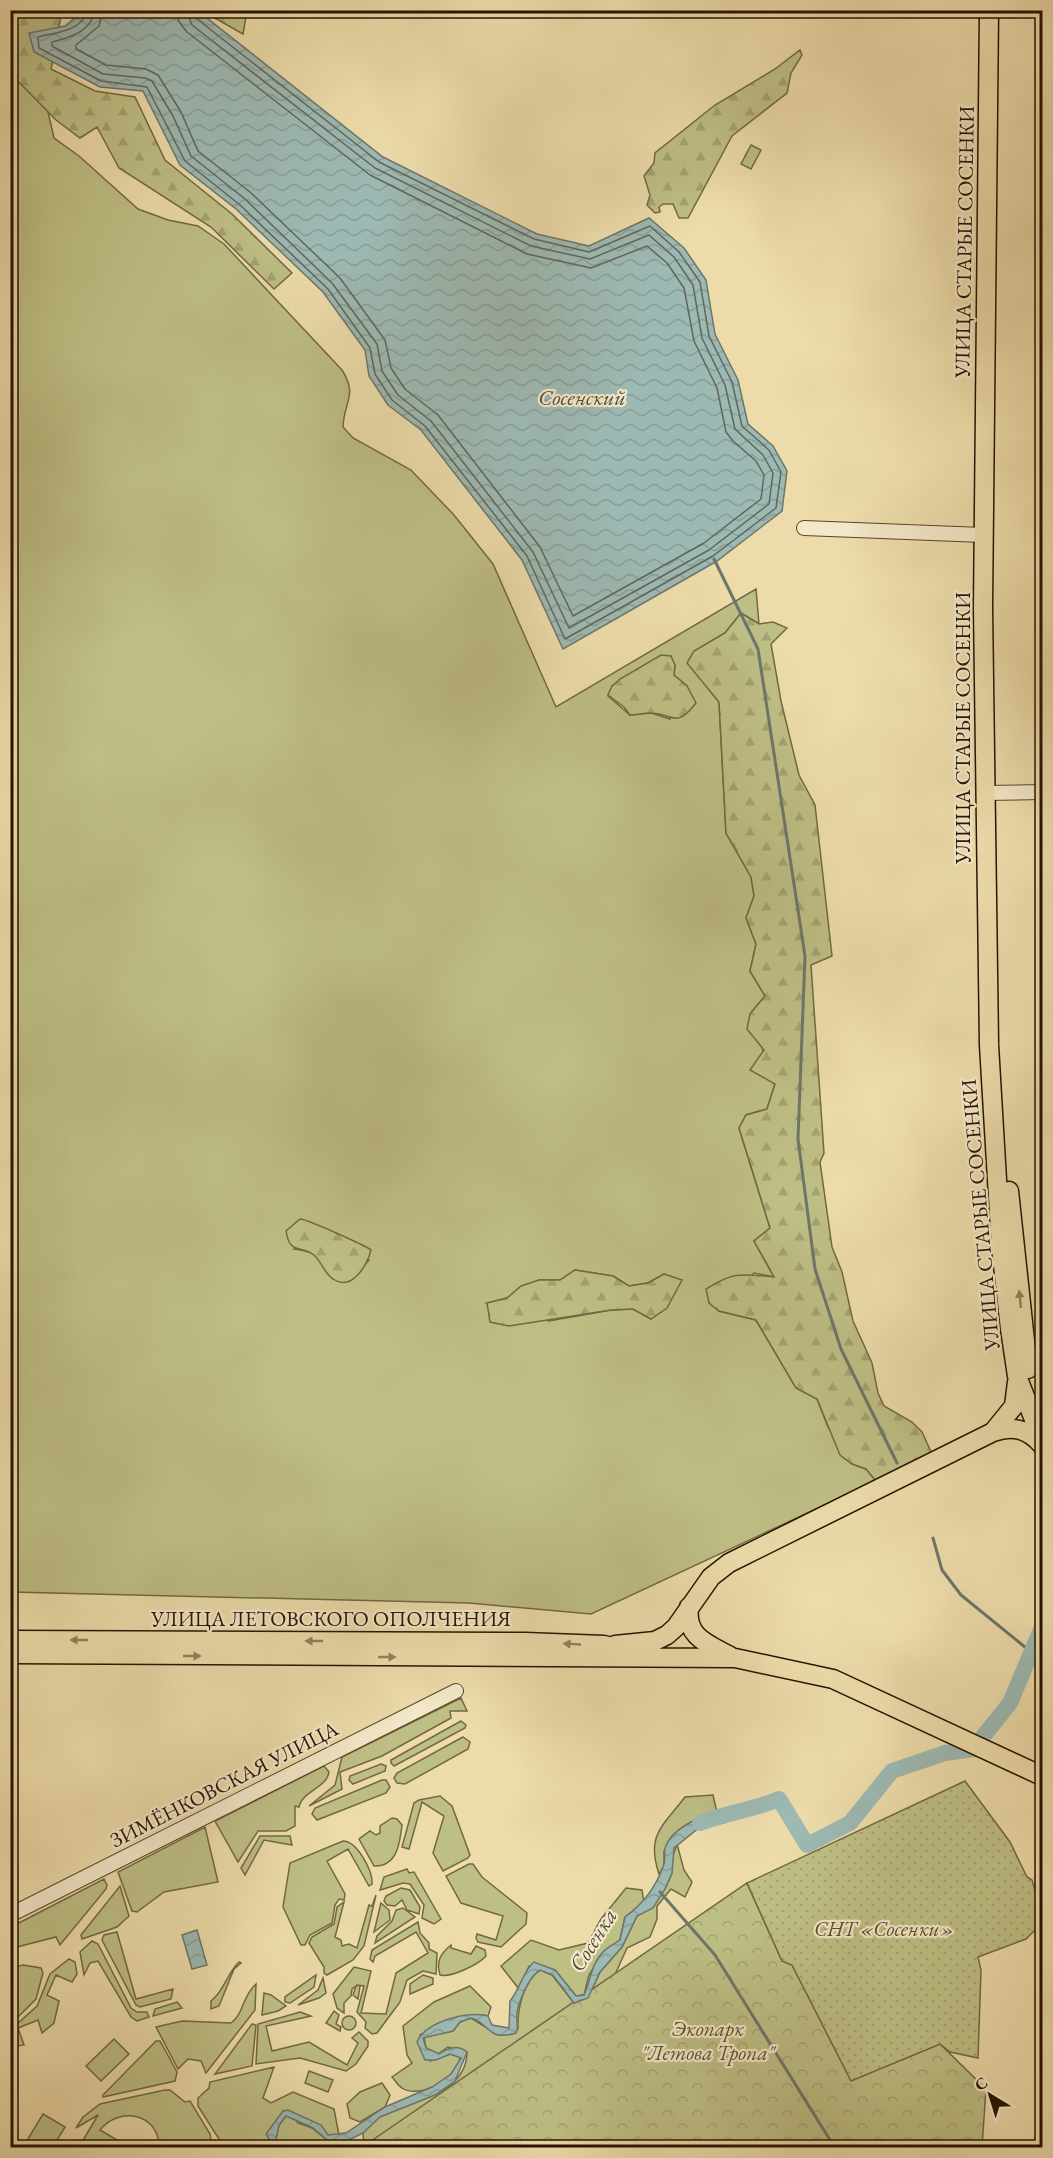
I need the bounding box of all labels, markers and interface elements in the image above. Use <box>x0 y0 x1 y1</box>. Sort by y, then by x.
street label: УЛИЦА СТАРЫЕ СОСЕНКИ <box>948 106 980 379</box>
water label: Сосенский <box>538 383 626 412</box>
street label: УЛИЦА СТАРЫЕ СОСЕНКИ <box>949 592 976 865</box>
street label: УЛИЦА СТАРЫЕ СОСЕНКИ <box>955 1078 1005 1353</box>
one-way arrow <box>1015 1289 1025 1308</box>
street label: УЛИЦА ЛЕТОВСКОГО ОПОЛЧЕНИЯ <box>150 1605 511 1632</box>
one-way arrow <box>69 1635 88 1645</box>
one-way arrow <box>305 1636 324 1646</box>
one-way arrow <box>563 1640 582 1649</box>
one-way arrow <box>183 1651 202 1661</box>
one-way arrow <box>378 1652 397 1662</box>
street label: ЗИМЁНКОВСКАЯ УЛИЦА <box>105 1714 343 1853</box>
water label: Сосенка <box>562 1903 624 1977</box>
park label: СНТ «Сосенки» <box>814 1915 954 1942</box>
park label: Экопарк "Летова Тропа" <box>641 2015 777 2066</box>
north arrow <box>960 2065 1020 2125</box>
text: С <box>970 2072 992 2095</box>

